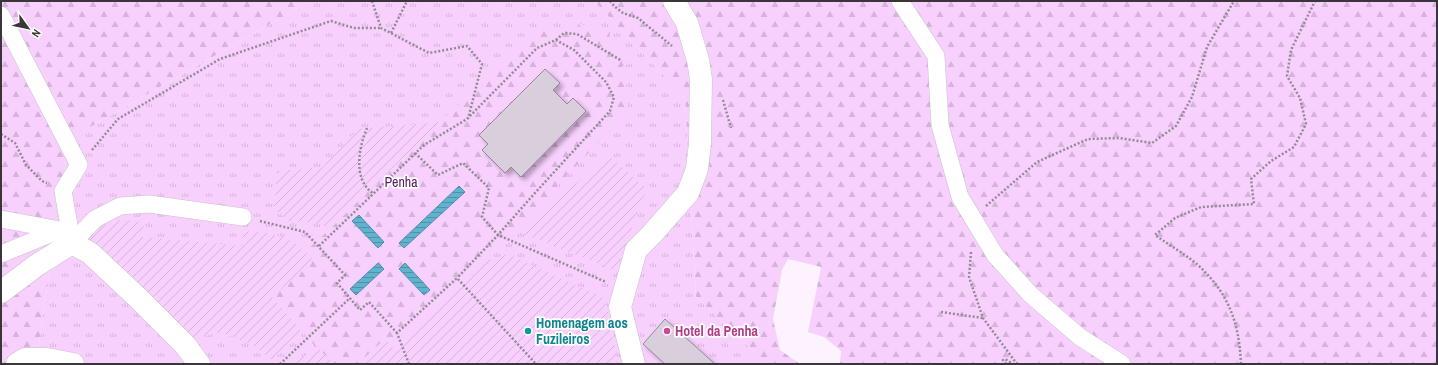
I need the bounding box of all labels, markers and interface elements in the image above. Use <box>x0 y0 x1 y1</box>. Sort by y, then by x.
north arrow <box>8 8 48 48</box>
text: N <box>29 27 44 40</box>
park label: Penha <box>384 173 418 191</box>
place label: Homenagem aos Fuzileiros <box>536 314 628 348</box>
place label: Hotel da Penha <box>675 322 759 340</box>
marker: Homenagem aos Fuzileiros <box>523 326 533 336</box>
marker: Hotel da Penha <box>662 326 672 336</box>

